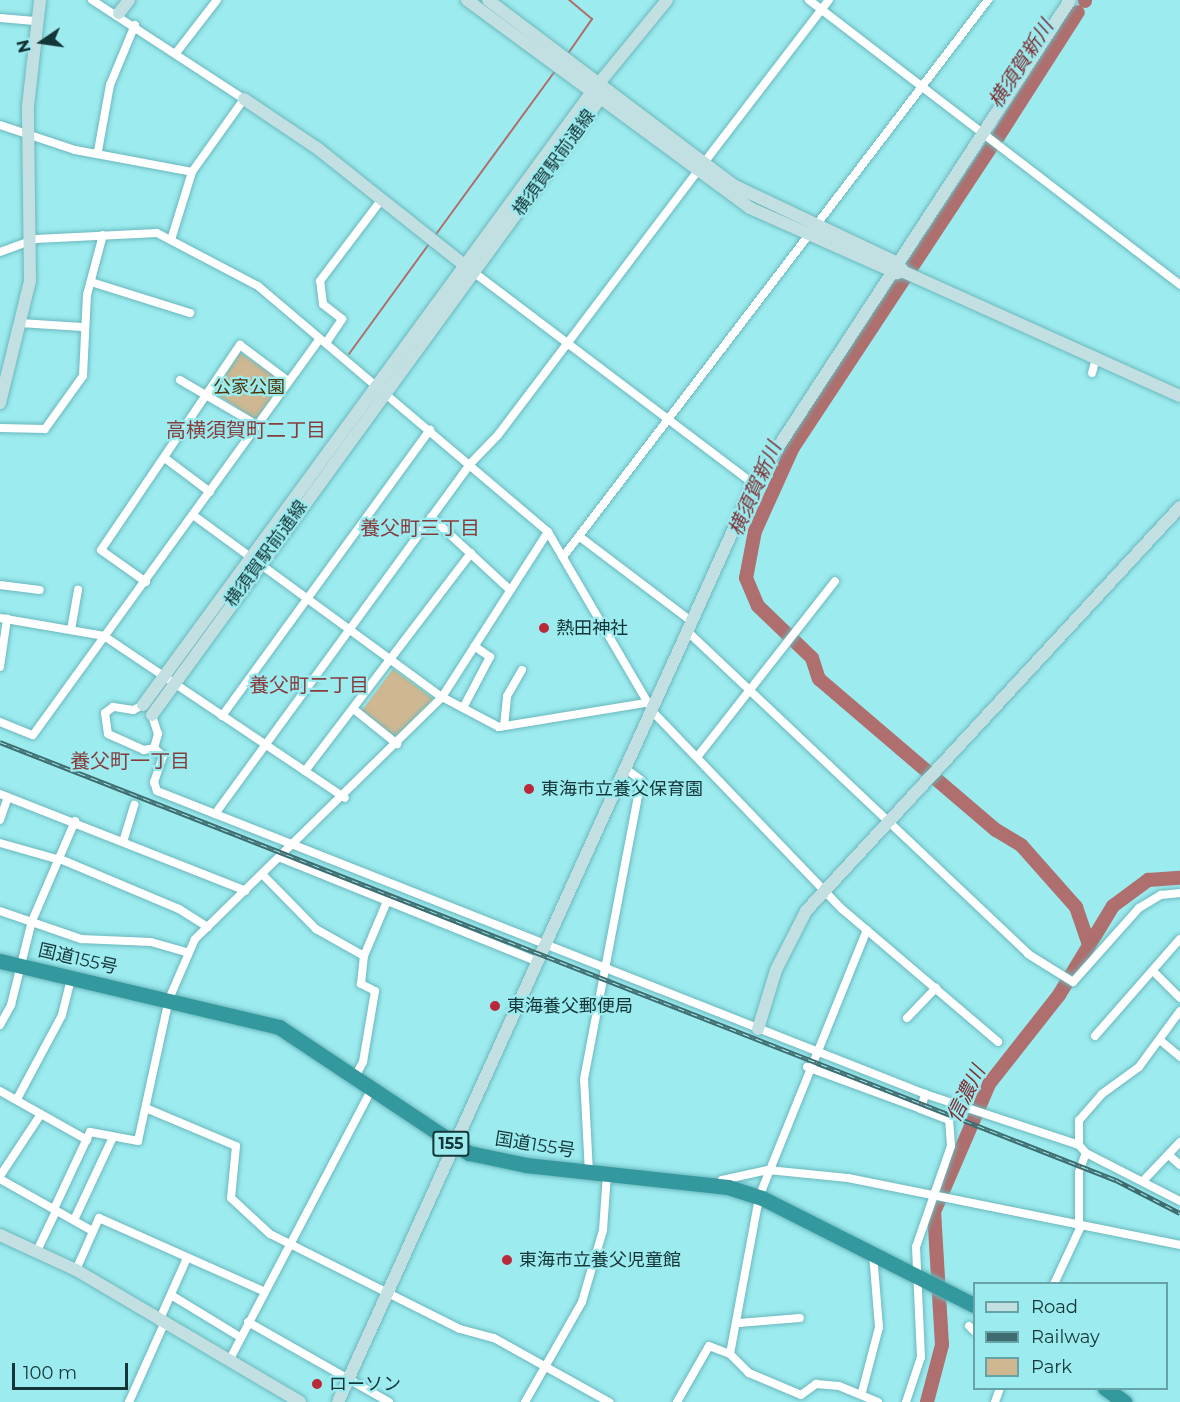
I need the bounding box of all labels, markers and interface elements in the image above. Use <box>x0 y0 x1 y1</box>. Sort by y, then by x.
north arrow <box>12 12 72 72</box>
water label: 横須賀新川 <box>984 16 1058 112</box>
text: N <box>13 38 35 55</box>
street label: 横須賀駅前通線 <box>508 106 600 220</box>
park label: 公家公園 <box>213 376 285 398</box>
district label: 高横須賀町二丁目 <box>166 418 326 442</box>
water label: 横須賀新川 <box>724 438 786 540</box>
street label: 横須賀駅前通線 <box>220 497 312 611</box>
district label: 養父町三丁目 <box>360 516 480 540</box>
place label: 熱田神社 <box>556 617 628 639</box>
marker: 熱田神社 <box>537 621 551 635</box>
district label: 養父町二丁目 <box>249 673 369 697</box>
district label: 養父町一丁目 <box>70 749 190 773</box>
place label: 東海市立養父保育園 <box>541 778 703 800</box>
marker: 東海市立養父保育園 <box>522 782 536 796</box>
street label: 国道155号 <box>36 939 120 979</box>
place label: 東海養父郵便局 <box>507 995 633 1017</box>
marker: 東海養父郵便局 <box>488 999 502 1013</box>
water label: 信濃川 <box>942 1062 990 1126</box>
street label: 国道155号 <box>493 1128 577 1162</box>
road number: 155 <box>432 1131 470 1157</box>
place label: 東海市立養父児童館 <box>519 1249 681 1271</box>
marker: 東海市立養父児童館 <box>500 1253 514 1267</box>
legend <box>973 1282 1168 1390</box>
text: Road <box>1031 1296 1078 1318</box>
text: Railway <box>1031 1326 1100 1348</box>
scale bar <box>15 1351 130 1389</box>
text: Park <box>1031 1356 1072 1378</box>
text: 100 m <box>23 1362 77 1384</box>
place label: ローソン <box>329 1373 401 1395</box>
marker: ローソン <box>310 1377 324 1391</box>

